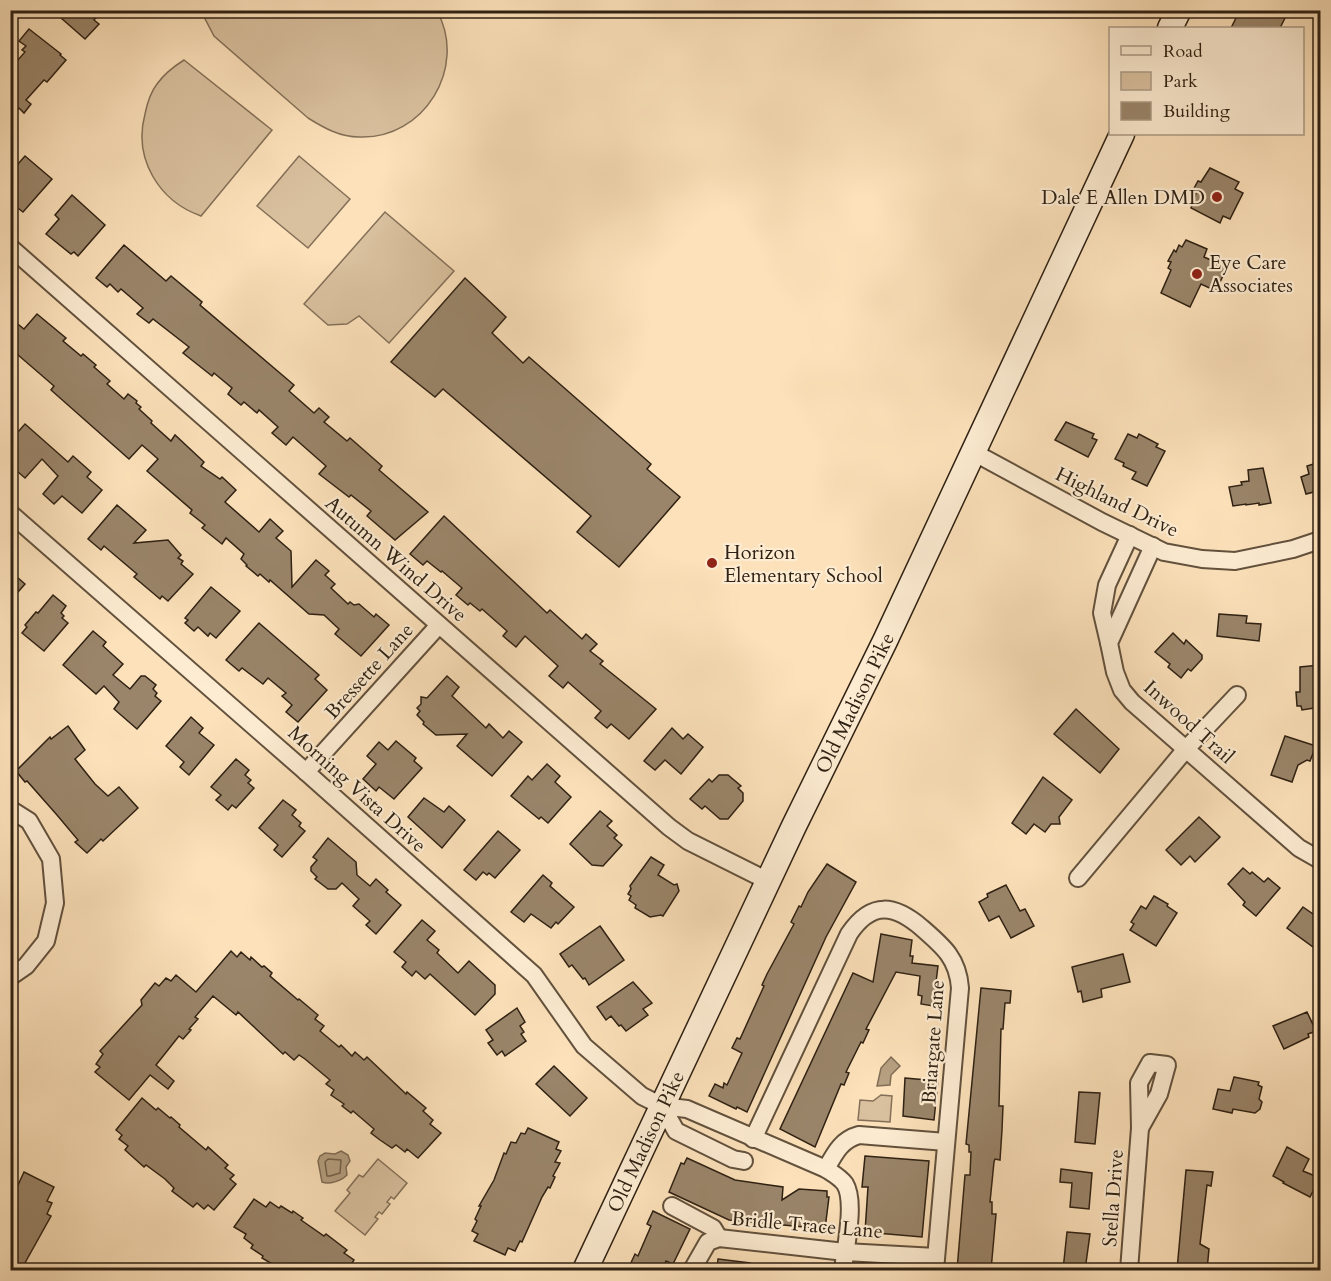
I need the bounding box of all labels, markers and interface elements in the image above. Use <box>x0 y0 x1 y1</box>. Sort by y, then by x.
legend <box>1109 27 1304 135</box>
text: Road <box>1163 39 1203 64</box>
text: Park <box>1163 69 1198 94</box>
text: Building <box>1163 99 1231 124</box>
place label: Dale E Allen DMD <box>1041 184 1205 211</box>
marker: Dale E Allen DMD <box>1210 190 1224 204</box>
place label: Eye Care Associates <box>1209 249 1293 299</box>
marker: Eye Care Associates <box>1190 267 1204 281</box>
street label: Highland Drive <box>1051 460 1183 544</box>
street label: Autumn Wind Drive <box>319 490 473 628</box>
place label: Horizon Elementary School <box>724 539 883 589</box>
marker: Horizon Elementary School <box>705 556 719 570</box>
street label: Bressette Lane <box>319 617 419 725</box>
street label: Old Madison Pike <box>809 628 901 778</box>
street label: Inwood Trail <box>1138 674 1240 770</box>
street label: Morning Vista Drive <box>282 720 432 858</box>
street label: Briargate Lane <box>915 979 951 1105</box>
street label: Old Madison Pike <box>601 1066 690 1217</box>
street label: Stella Drive <box>1096 1148 1130 1248</box>
street label: Bridle Trace Lane <box>730 1205 884 1245</box>

